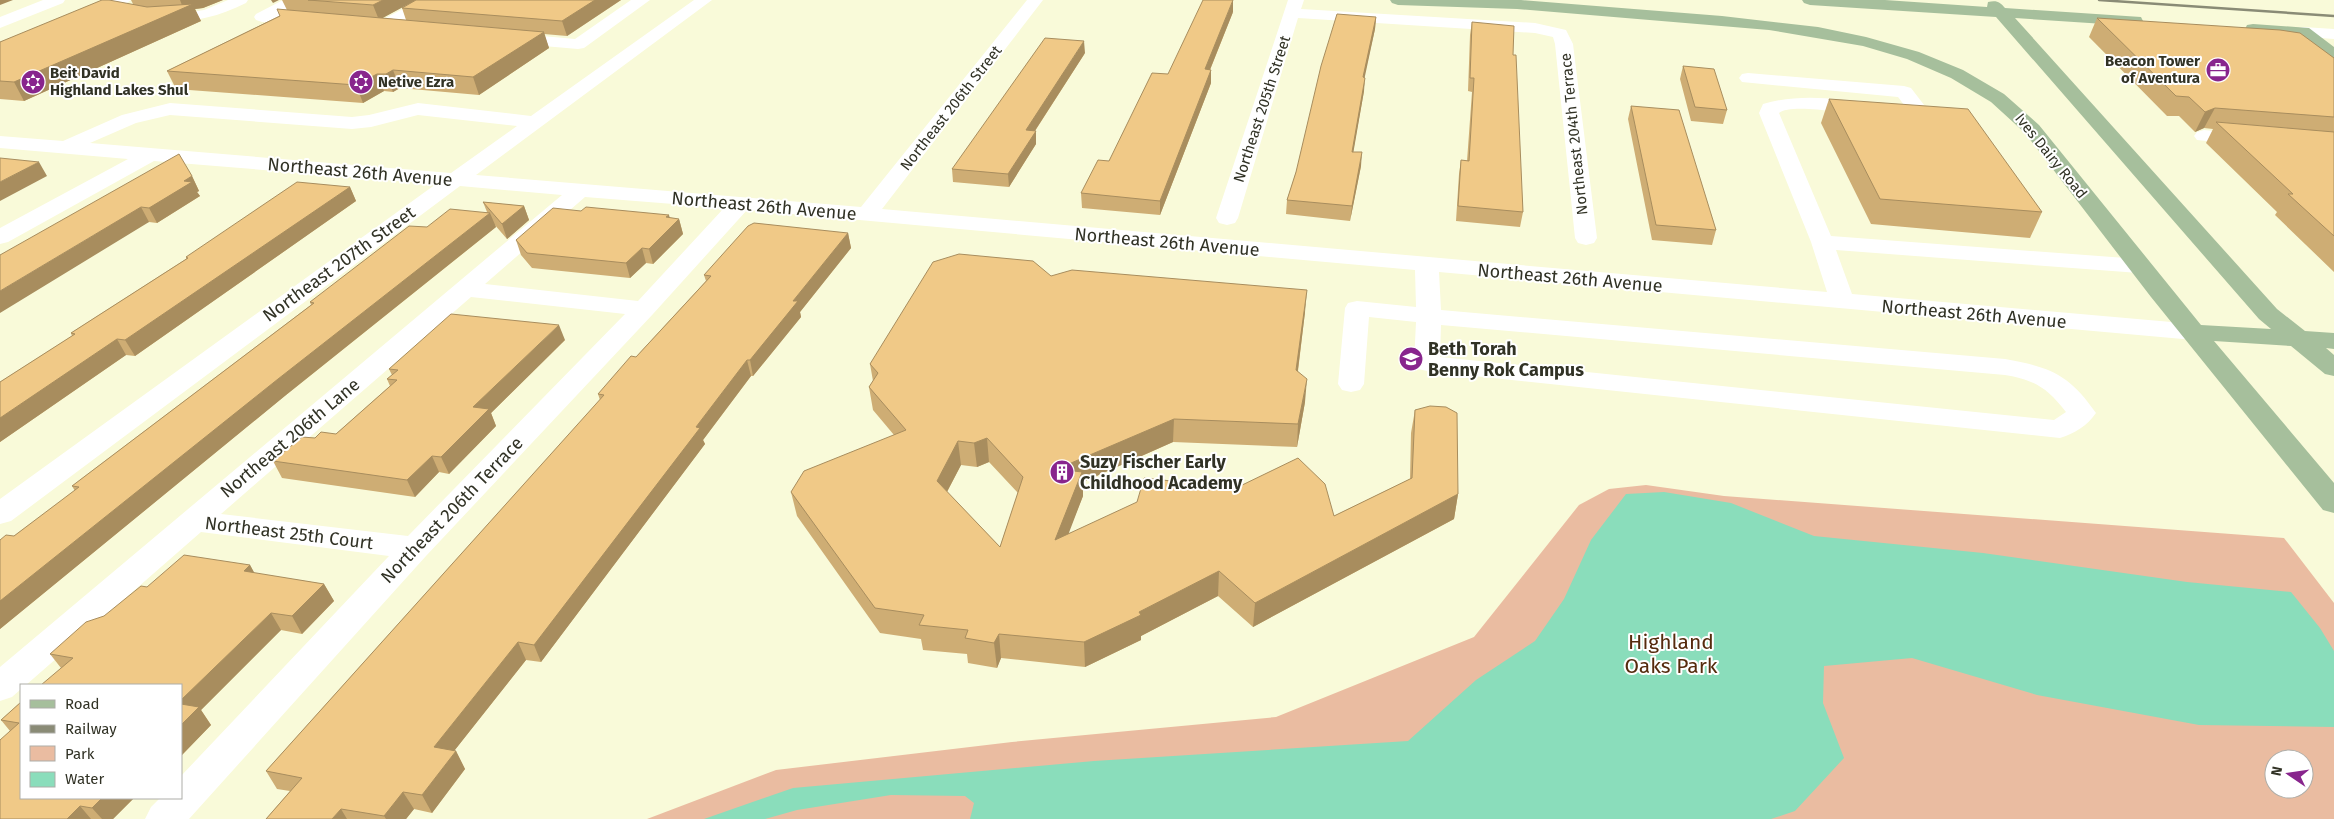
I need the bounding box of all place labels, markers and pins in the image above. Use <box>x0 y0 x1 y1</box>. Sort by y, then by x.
place label: Beacon Tower of Aventura <box>2105 52 2201 87</box>
office icon: Beacon Tower of Aventura <box>2205 57 2231 83</box>
place label: Beit David Highland Lakes Shul <box>50 64 189 99</box>
synagogue icon: Beit David Highland Lakes Shul <box>20 69 46 95</box>
synagogue icon: Netive Ezra <box>348 69 374 95</box>
place label: Netive Ezra <box>378 73 454 91</box>
place label: Beth Torah Benny Rok Campus <box>1428 338 1584 381</box>
school or university icon: Beth Torah Benny Rok Campus <box>1398 346 1424 372</box>
place label: Suzy Fischer Early Childhood Academy <box>1080 451 1243 494</box>
building icon: Suzy Fischer Early Childhood Academy <box>1049 459 1075 485</box>

